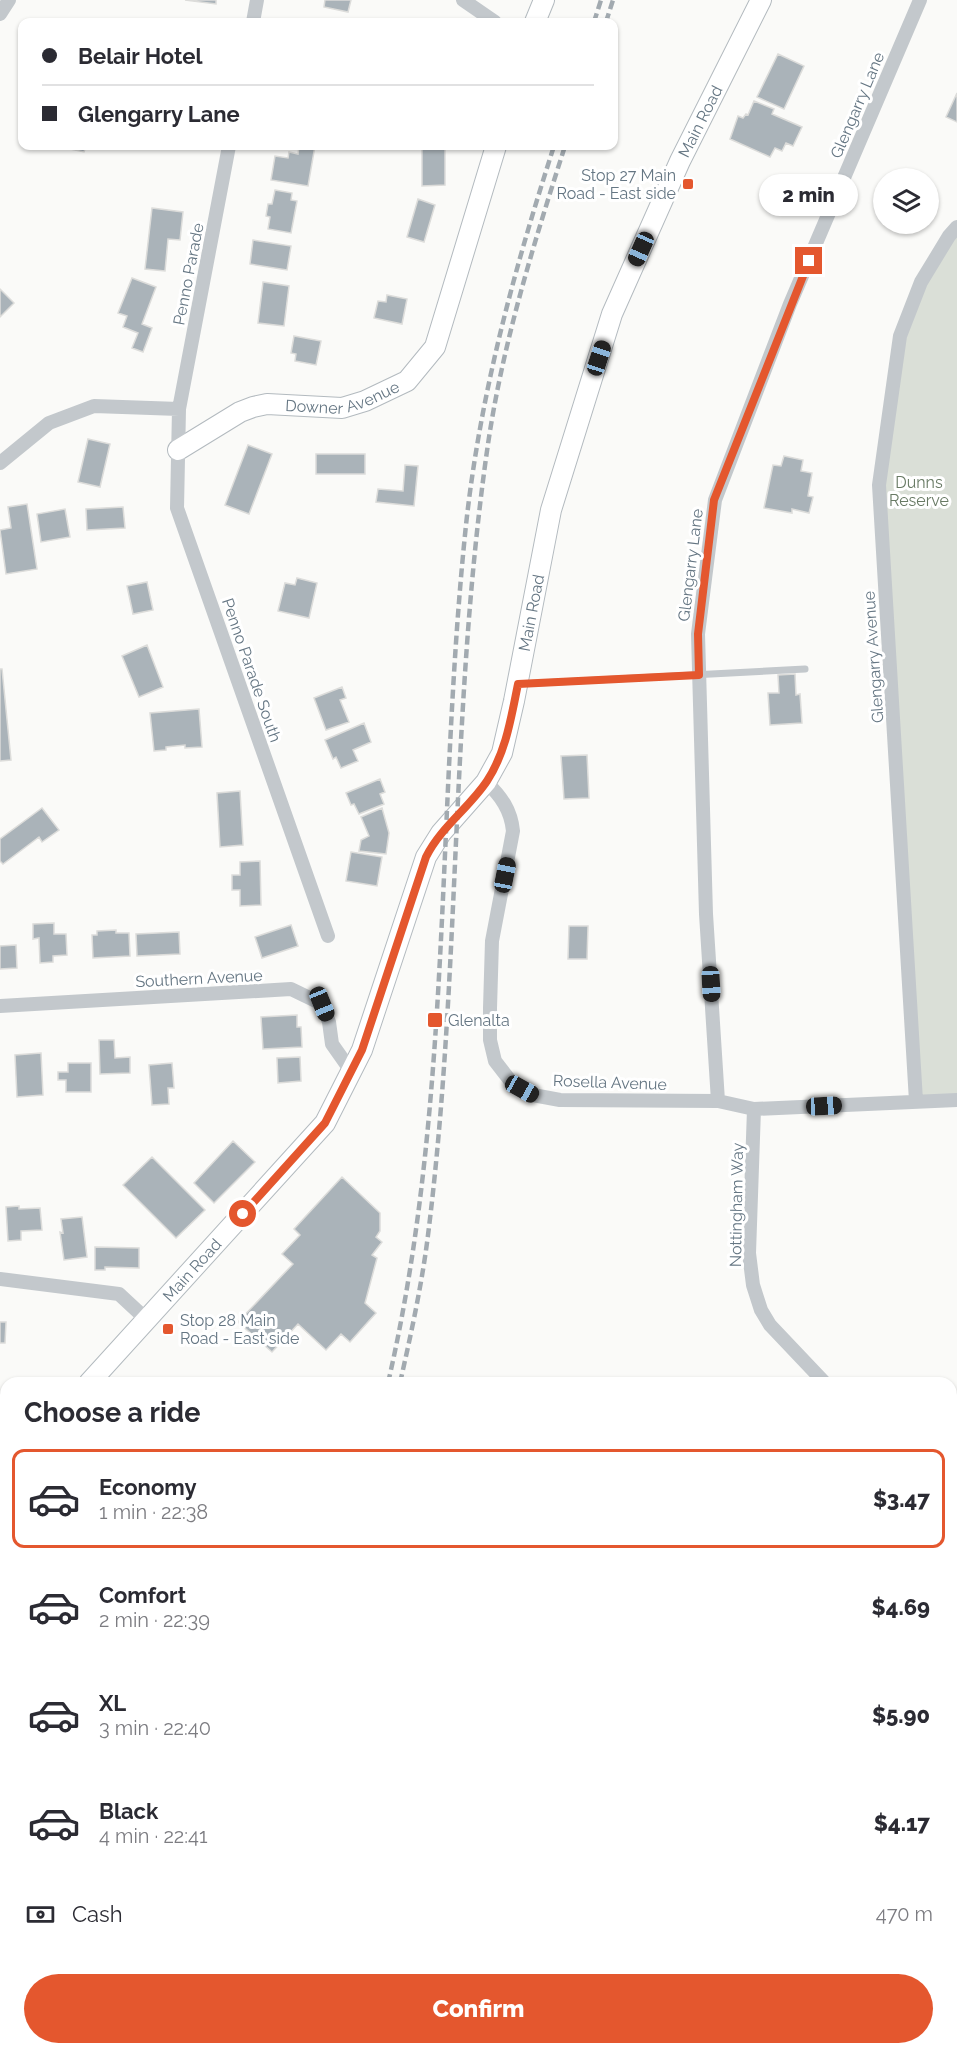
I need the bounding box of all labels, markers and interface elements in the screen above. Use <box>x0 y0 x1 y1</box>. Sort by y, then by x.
text: Belair Hotel <box>78 43 202 69</box>
street label: Glengarry Lane <box>827 49 888 161</box>
street label: Main Road <box>674 82 727 160</box>
text: Glengarry Lane <box>78 101 240 127</box>
place label: Stop 27 Main Road - East side <box>557 166 676 203</box>
map controls <box>873 168 939 234</box>
button: layers <box>873 168 939 234</box>
callout: 2 min <box>760 174 858 216</box>
marker: Stop 27 Main Road - East side <box>681 177 695 191</box>
text: 2 min <box>782 183 835 207</box>
street label: Penno Parade <box>169 221 208 327</box>
car <box>625 229 657 269</box>
route end <box>795 247 822 274</box>
car <box>585 338 613 378</box>
street label: Downer Avenue <box>285 377 402 418</box>
park label: Dunns Reserve <box>889 473 949 510</box>
street label: Glengarry Lane <box>674 508 707 623</box>
street label: Main Road <box>515 573 548 653</box>
street label: Glengarry Avenue <box>859 590 888 724</box>
street label: Penno Parade South <box>218 596 285 745</box>
car <box>493 856 517 894</box>
street label: Southern Avenue <box>135 966 263 991</box>
car <box>701 966 721 1002</box>
car <box>307 984 337 1024</box>
marker: Glenalta <box>426 1011 444 1029</box>
place label: Glenalta <box>448 1011 510 1030</box>
street label: Rosella Avenue <box>553 1071 667 1094</box>
car <box>502 1072 542 1106</box>
car <box>806 1096 842 1116</box>
street label: Nottingham Way <box>726 1142 747 1267</box>
route start <box>229 1200 256 1227</box>
street label: Main Road <box>159 1235 225 1305</box>
place label: Stop 28 Main Road - East side <box>180 1311 299 1348</box>
marker: Stop 28 Main Road - East side <box>161 1322 175 1336</box>
text: Choose a ride <box>24 1397 200 1428</box>
icon: car <box>27 1472 81 1526</box>
text: Economy <box>99 1474 197 1500</box>
text: $3.47 <box>873 1486 930 1512</box>
text: 1 min · 22:38 <box>99 1500 208 1524</box>
icon: car <box>27 1580 81 1634</box>
text: Comfort <box>99 1582 186 1608</box>
text: $4.69 <box>872 1594 930 1620</box>
text: 2 min · 22:39 <box>99 1608 210 1632</box>
icon: car <box>27 1688 81 1742</box>
text: XL <box>99 1690 126 1716</box>
text: $5.90 <box>872 1702 930 1728</box>
text: 3 min · 22:40 <box>99 1716 211 1740</box>
icon: car <box>27 1796 81 1850</box>
text: Black <box>99 1798 158 1824</box>
text: $4.17 <box>874 1810 930 1836</box>
text: 4 min · 22:41 <box>99 1824 207 1848</box>
icon: cash <box>24 1898 57 1931</box>
text: Cash <box>72 1901 123 1927</box>
text: 470 m <box>876 1902 933 1926</box>
button: Confirm <box>24 1974 933 2043</box>

